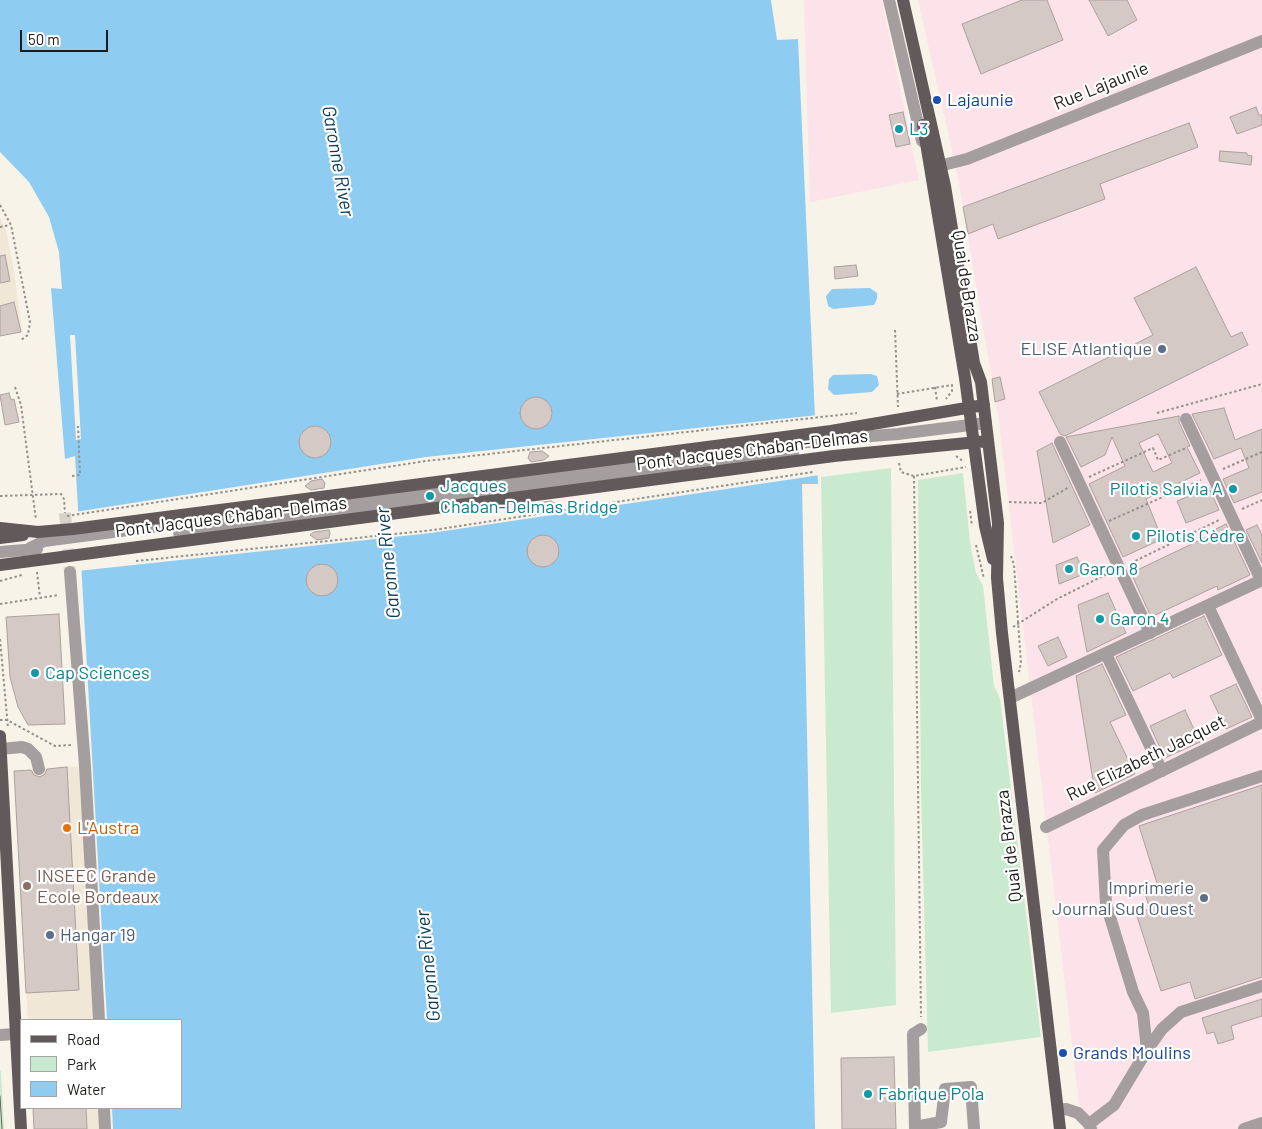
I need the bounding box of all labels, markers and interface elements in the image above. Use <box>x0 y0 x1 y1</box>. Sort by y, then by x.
scale bar <box>22 20 110 52</box>
text: 50 m <box>28 30 60 48</box>
street label: Rue Lajaunie <box>1050 57 1152 115</box>
place label: Lajaunie <box>947 89 1014 111</box>
marker: Lajaunie <box>931 94 943 106</box>
water label: Garonne River <box>317 104 359 218</box>
place label: L3 <box>909 118 928 140</box>
marker: L3 <box>893 123 905 135</box>
street label: Quai de Brazza <box>948 229 986 343</box>
place label: ELISE Atlantique <box>1021 338 1152 360</box>
marker: ELISE Atlantique <box>1156 343 1168 355</box>
street label: Pont Jacques Chaban-Delmas <box>635 425 869 475</box>
place label: Jacques Chaban-Delmas Bridge <box>440 475 618 518</box>
place label: Pilotis Salvia A <box>1110 478 1223 500</box>
marker: Pilotis Salvia A <box>1227 483 1239 495</box>
marker: Jacques Chaban-Delmas Bridge <box>424 490 436 502</box>
street label: Pont Jacques Chaban-Delmas <box>114 492 348 542</box>
water label: Garonne River <box>371 506 405 620</box>
place label: Pilotis Cèdre <box>1146 525 1245 547</box>
marker: Pilotis Cèdre <box>1130 530 1142 542</box>
place label: Garon 8 <box>1079 558 1138 580</box>
marker: Garon 8 <box>1063 563 1075 575</box>
place label: Garon 4 <box>1110 608 1170 630</box>
marker: Garon 4 <box>1094 613 1106 625</box>
place label: Cap Sciences <box>45 662 150 684</box>
marker: Cap Sciences <box>29 667 41 679</box>
street label: Rue Elizabeth Jacquet <box>1063 710 1229 806</box>
street label: Quai de Brazza <box>991 789 1027 903</box>
place label: L'Austra <box>77 817 139 839</box>
marker: L'Austra <box>61 822 73 834</box>
place label: INSEEC Grande Ecole Bordeaux <box>37 865 159 908</box>
place label: Imprimerie Journal Sud Ouest <box>1052 877 1194 920</box>
marker: INSEEC Grande Ecole Bordeaux <box>21 880 33 892</box>
marker: Imprimerie Journal Sud Ouest <box>1198 892 1210 904</box>
water label: Garonne River <box>411 909 445 1023</box>
place label: Hangar 19 <box>60 924 135 946</box>
marker: Hangar 19 <box>44 929 56 941</box>
legend <box>20 1019 182 1109</box>
text: Road <box>67 1030 100 1048</box>
place label: Grands Moulins <box>1073 1042 1191 1064</box>
marker: Grands Moulins <box>1057 1047 1069 1059</box>
text: Park <box>67 1055 96 1073</box>
text: Water <box>67 1080 106 1098</box>
place label: Fabrique Pola <box>878 1083 984 1105</box>
marker: Fabrique Pola <box>862 1088 874 1100</box>

